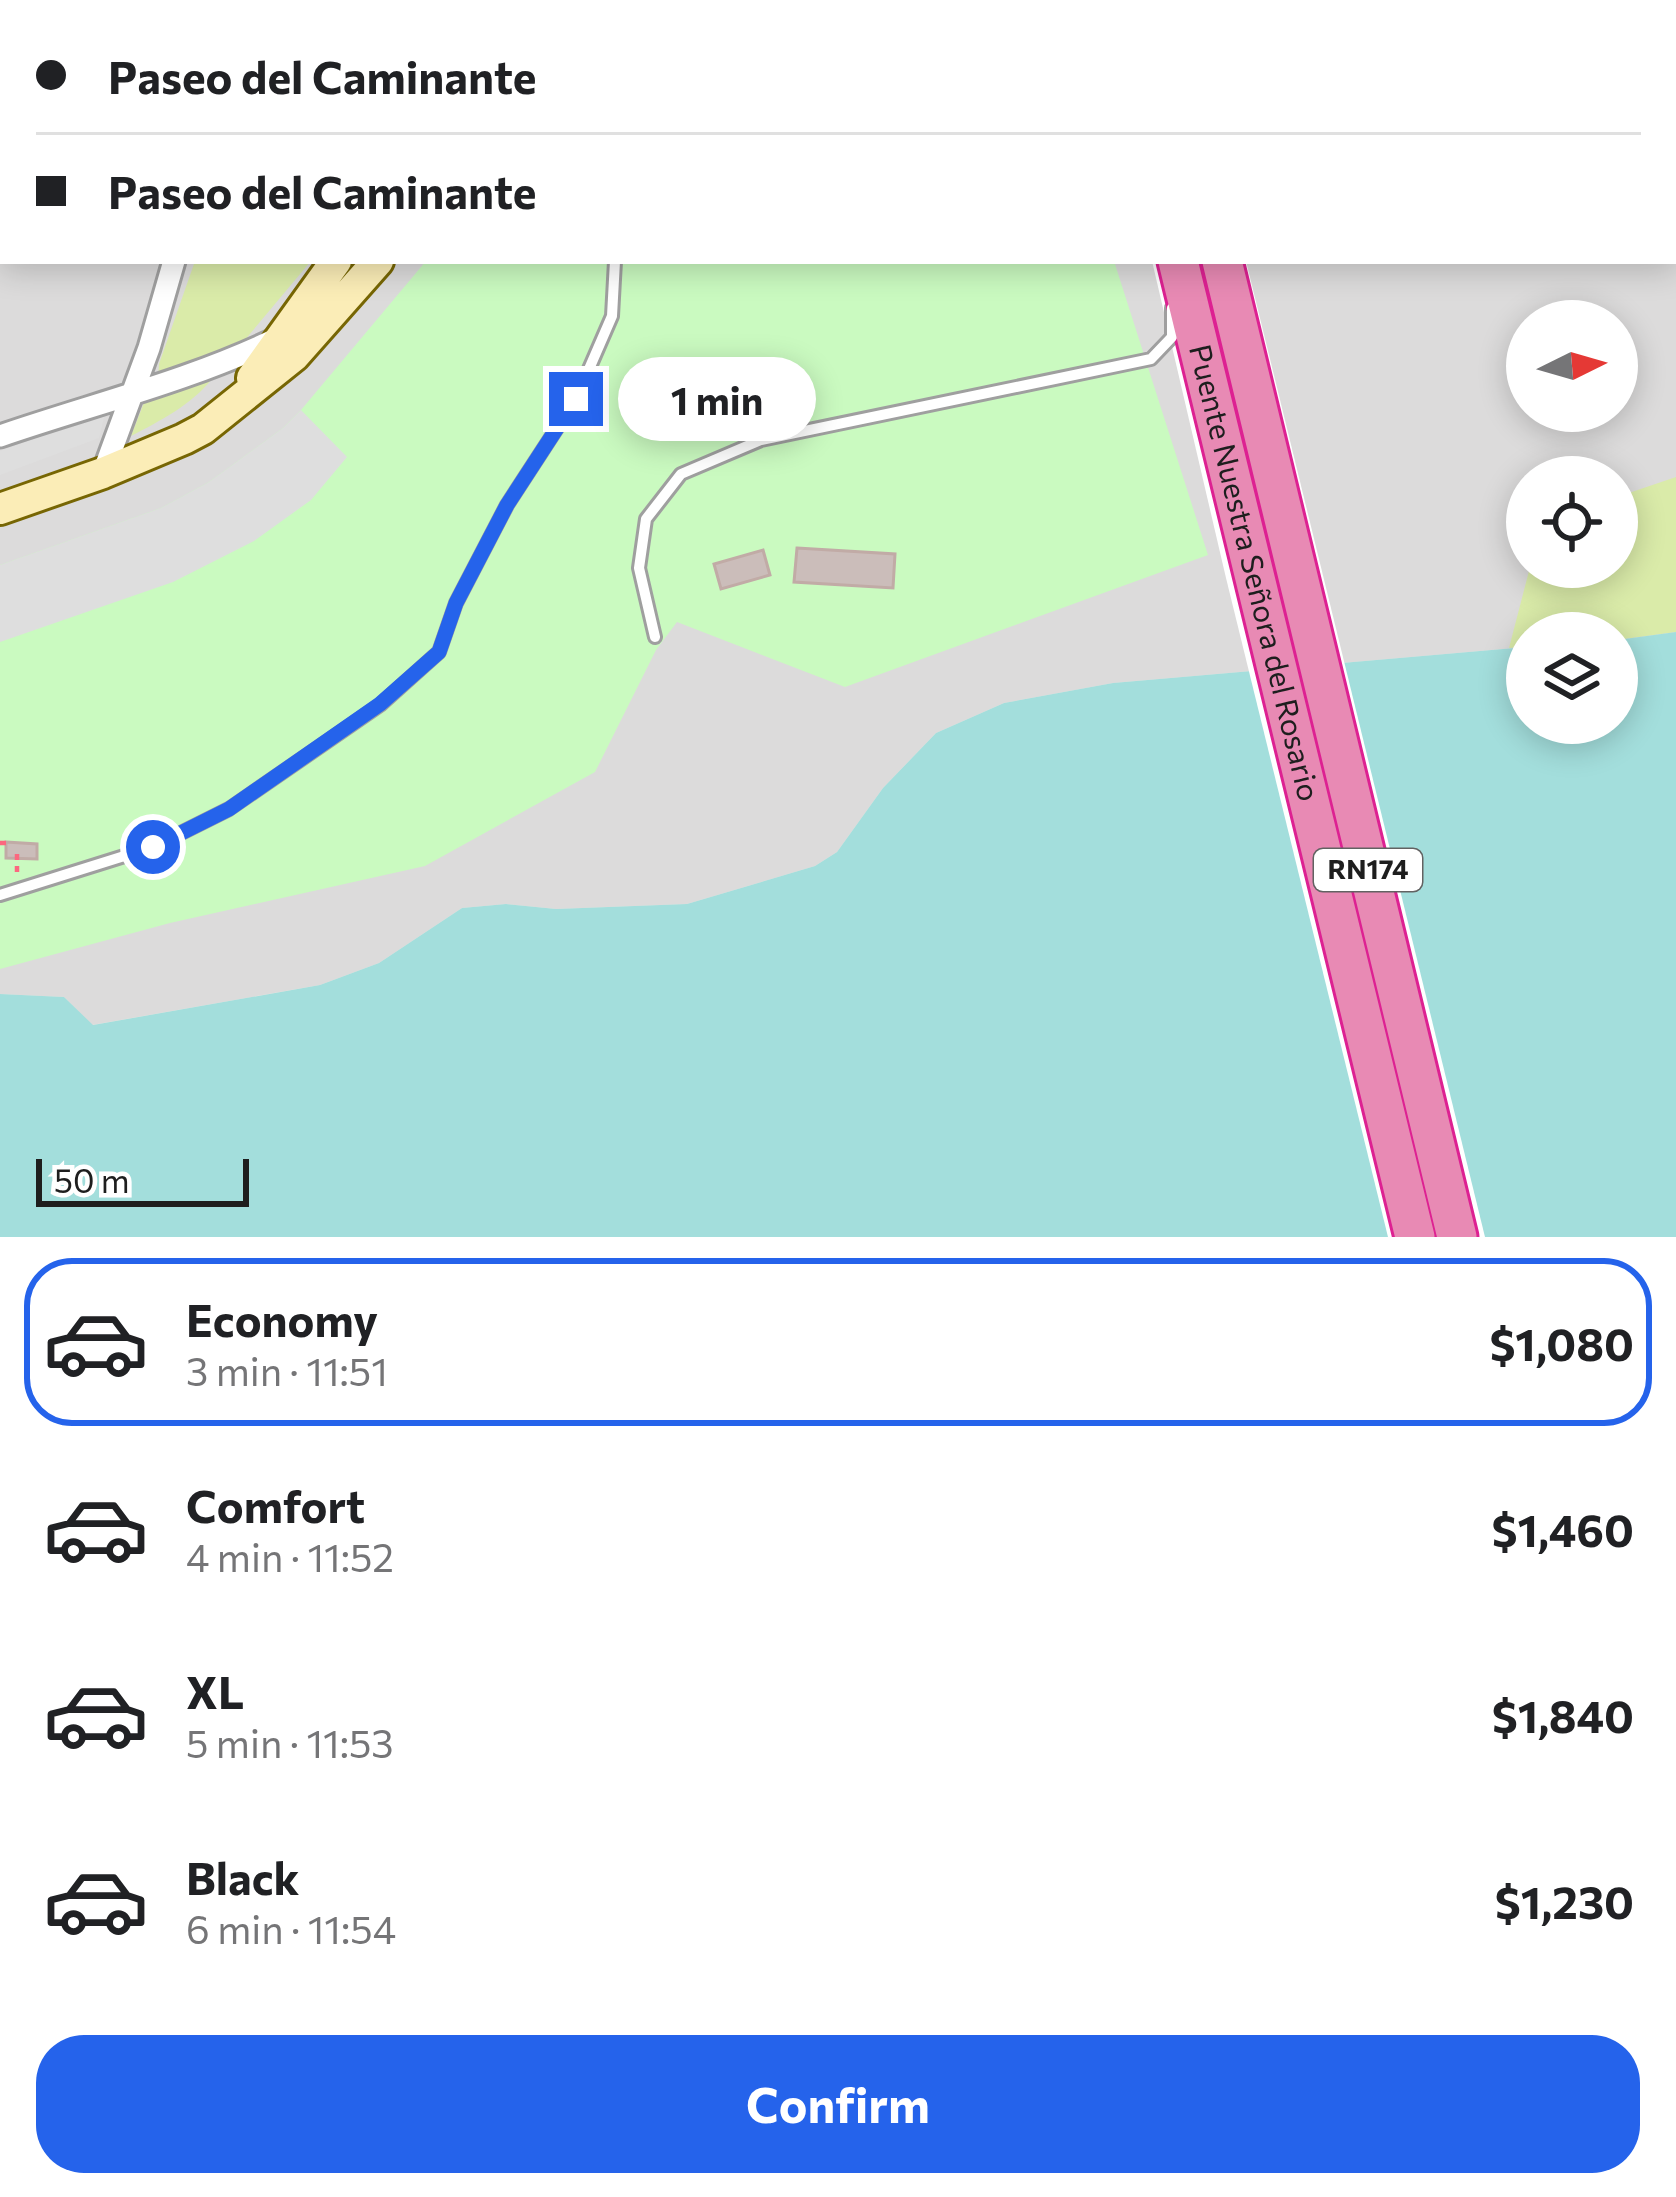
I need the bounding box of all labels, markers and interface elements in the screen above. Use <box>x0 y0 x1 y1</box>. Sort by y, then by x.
text: Paseo del Caminante <box>108 48 537 103</box>
text: Paseo del Caminante <box>108 163 537 218</box>
north arrow <box>1506 300 1638 432</box>
map controls <box>1506 300 1638 744</box>
street label: Puente Nuestra Señora del Rosario <box>1183 340 1329 804</box>
callout: 1 min <box>618 357 816 441</box>
route end <box>549 372 603 426</box>
text: 1 min <box>671 375 763 423</box>
button: locate <box>1506 456 1638 588</box>
button: layers <box>1506 612 1638 744</box>
route start <box>126 820 180 874</box>
road number: RN174 <box>1314 849 1422 891</box>
scale bar <box>36 1153 249 1206</box>
text: 50 m <box>54 1159 130 1200</box>
icon: car <box>42 1288 150 1396</box>
text: Economy <box>186 1291 378 1346</box>
text: $1,080 <box>1490 1315 1634 1370</box>
text: 3 min · 11:51 <box>186 1346 388 1394</box>
icon: car <box>42 1474 150 1582</box>
text: Comfort <box>186 1477 365 1532</box>
text: $1,460 <box>1492 1501 1634 1556</box>
text: 4 min · 11:52 <box>186 1532 394 1580</box>
icon: car <box>42 1660 150 1768</box>
text: XL <box>186 1663 244 1718</box>
text: $1,840 <box>1492 1687 1634 1742</box>
text: 5 min · 11:53 <box>186 1718 394 1766</box>
icon: car <box>42 1846 150 1954</box>
text: Black <box>186 1849 299 1904</box>
text: $1,230 <box>1495 1873 1634 1928</box>
text: 6 min · 11:54 <box>186 1904 396 1952</box>
button: Confirm <box>36 2035 1640 2173</box>

